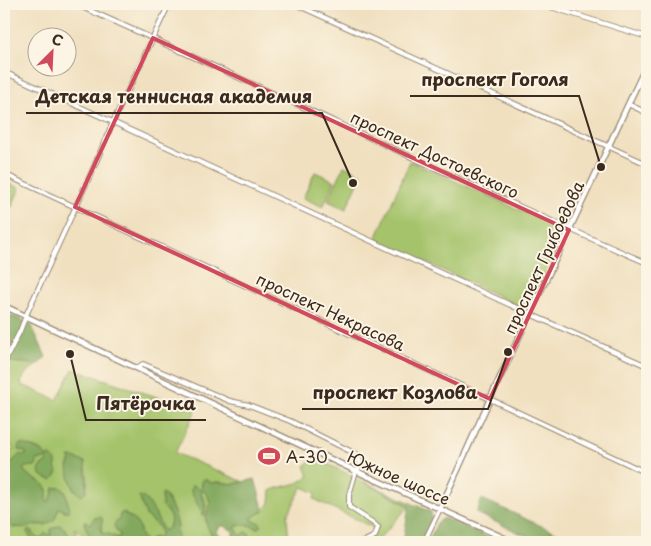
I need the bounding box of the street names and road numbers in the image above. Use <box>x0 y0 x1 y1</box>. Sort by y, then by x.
street label: проспект Достоевского <box>347 104 523 204</box>
street label: проспект Грибоедова <box>497 176 589 338</box>
street label: проспект Некрасова <box>253 266 409 356</box>
street label: Южное шоссе <box>344 444 454 510</box>

